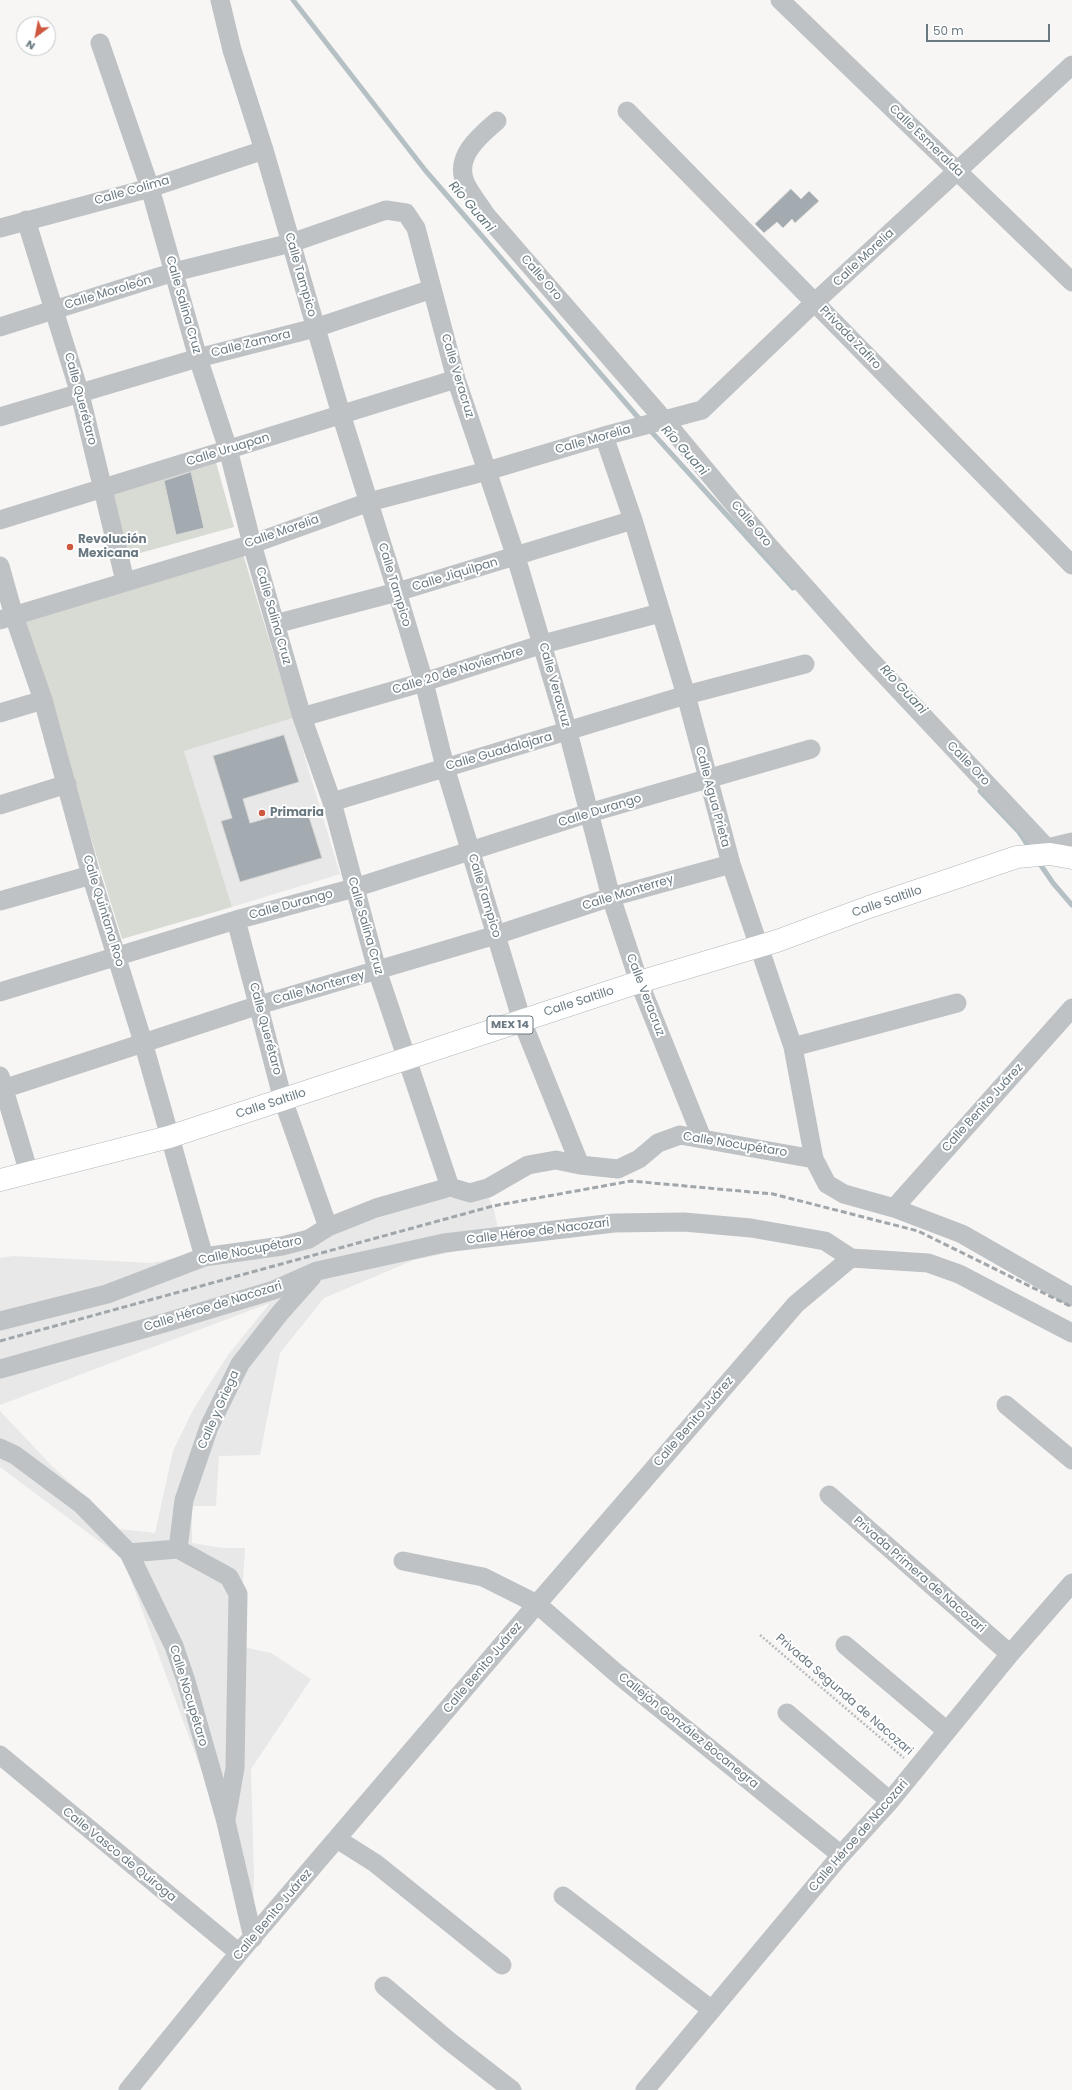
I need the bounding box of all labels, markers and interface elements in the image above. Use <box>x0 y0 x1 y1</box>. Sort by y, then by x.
north arrow <box>16 16 56 56</box>
scale bar <box>928 16 1052 42</box>
text: 50 m <box>933 22 964 39</box>
text: N <box>22 36 38 54</box>
street label: Calle Esmeralda <box>886 102 966 180</box>
street label: Calle Colima <box>93 173 171 209</box>
water label: Río Guani <box>445 178 497 236</box>
street label: Calle Morelia <box>831 226 897 290</box>
street label: Calle Tampico <box>281 231 319 319</box>
street label: Calle Oro <box>517 252 565 304</box>
street label: Calle Salina Cruz <box>162 255 204 355</box>
street label: Calle Moroleón <box>63 273 153 313</box>
street label: Privada Zafiro <box>816 303 884 373</box>
street label: Calle Zamora <box>210 327 292 361</box>
street label: Calle Veracruz <box>437 332 477 420</box>
street label: Calle Querétaro <box>61 351 99 447</box>
street label: Calle Morelia <box>554 422 632 458</box>
water label: Río Guani <box>657 423 711 479</box>
street label: Calle Uruapan <box>185 431 271 469</box>
street label: Calle Oro <box>728 498 774 550</box>
street label: Calle Morelia <box>243 513 321 551</box>
place label: Revolución Mexicana <box>78 533 147 561</box>
street label: Calle Tampico <box>374 541 414 629</box>
marker: Revolución Mexicana <box>65 542 75 552</box>
street label: Calle Jiquilpan <box>410 555 500 595</box>
street label: Calle Salina Cruz <box>252 566 294 666</box>
street label: Calle Veracruz <box>535 641 573 729</box>
street label: Calle 20 de Noviembre <box>391 644 525 698</box>
water label: Río Guani <box>876 662 930 718</box>
street label: Calle Guadalajara <box>444 730 554 774</box>
street label: Calle Oro <box>944 739 992 789</box>
street label: Calle Agua Prieta <box>692 745 732 849</box>
street label: Calle Durango <box>557 792 643 830</box>
place label: Primaria <box>270 806 324 820</box>
marker: Primaria <box>257 808 267 818</box>
street label: Calle Tampico <box>464 852 504 940</box>
street label: Calle Quintana Roo <box>79 854 127 968</box>
street label: Calle Monterrey <box>581 872 675 914</box>
street label: Calle Salina Cruz <box>344 876 386 976</box>
street label: Calle Saltillo <box>850 883 924 921</box>
street label: Calle Durango <box>248 887 334 923</box>
street label: Calle Veracruz <box>623 952 667 1038</box>
street label: Calle Monterrey <box>272 968 366 1008</box>
street label: Calle Querétaro <box>246 981 284 1077</box>
street label: Calle Saltillo <box>542 984 616 1020</box>
road number: MEX 14 <box>487 1016 533 1034</box>
street label: Calle Benito Juárez <box>939 1061 1027 1155</box>
street label: Calle Saltillo <box>234 1086 308 1122</box>
street label: Calle Nocupétaro <box>682 1130 788 1160</box>
street label: Calle Héroe de Nacozari <box>466 1216 610 1248</box>
street label: Calle Nocupétaro <box>197 1234 303 1268</box>
street label: Calle Héroe de Nacozari <box>142 1279 284 1335</box>
street label: Calle y Griega <box>195 1369 243 1451</box>
street label: Calle Benito Juárez <box>651 1374 737 1470</box>
street label: Privada Primera de Nacozari <box>850 1514 988 1636</box>
street label: Calle Benito Juárez <box>441 1620 525 1716</box>
street label: Privada Segunda de Nacozari <box>772 1631 916 1759</box>
street label: Calle Nocupétaro <box>166 1644 210 1748</box>
street label: Callejón González Bocanegra <box>615 1670 761 1792</box>
street label: Calle Héroe de Nacozari <box>806 1777 912 1895</box>
street label: Calle Vasco de Quiroga <box>59 1805 179 1905</box>
street label: Calle Benito Juárez <box>231 1867 315 1963</box>

